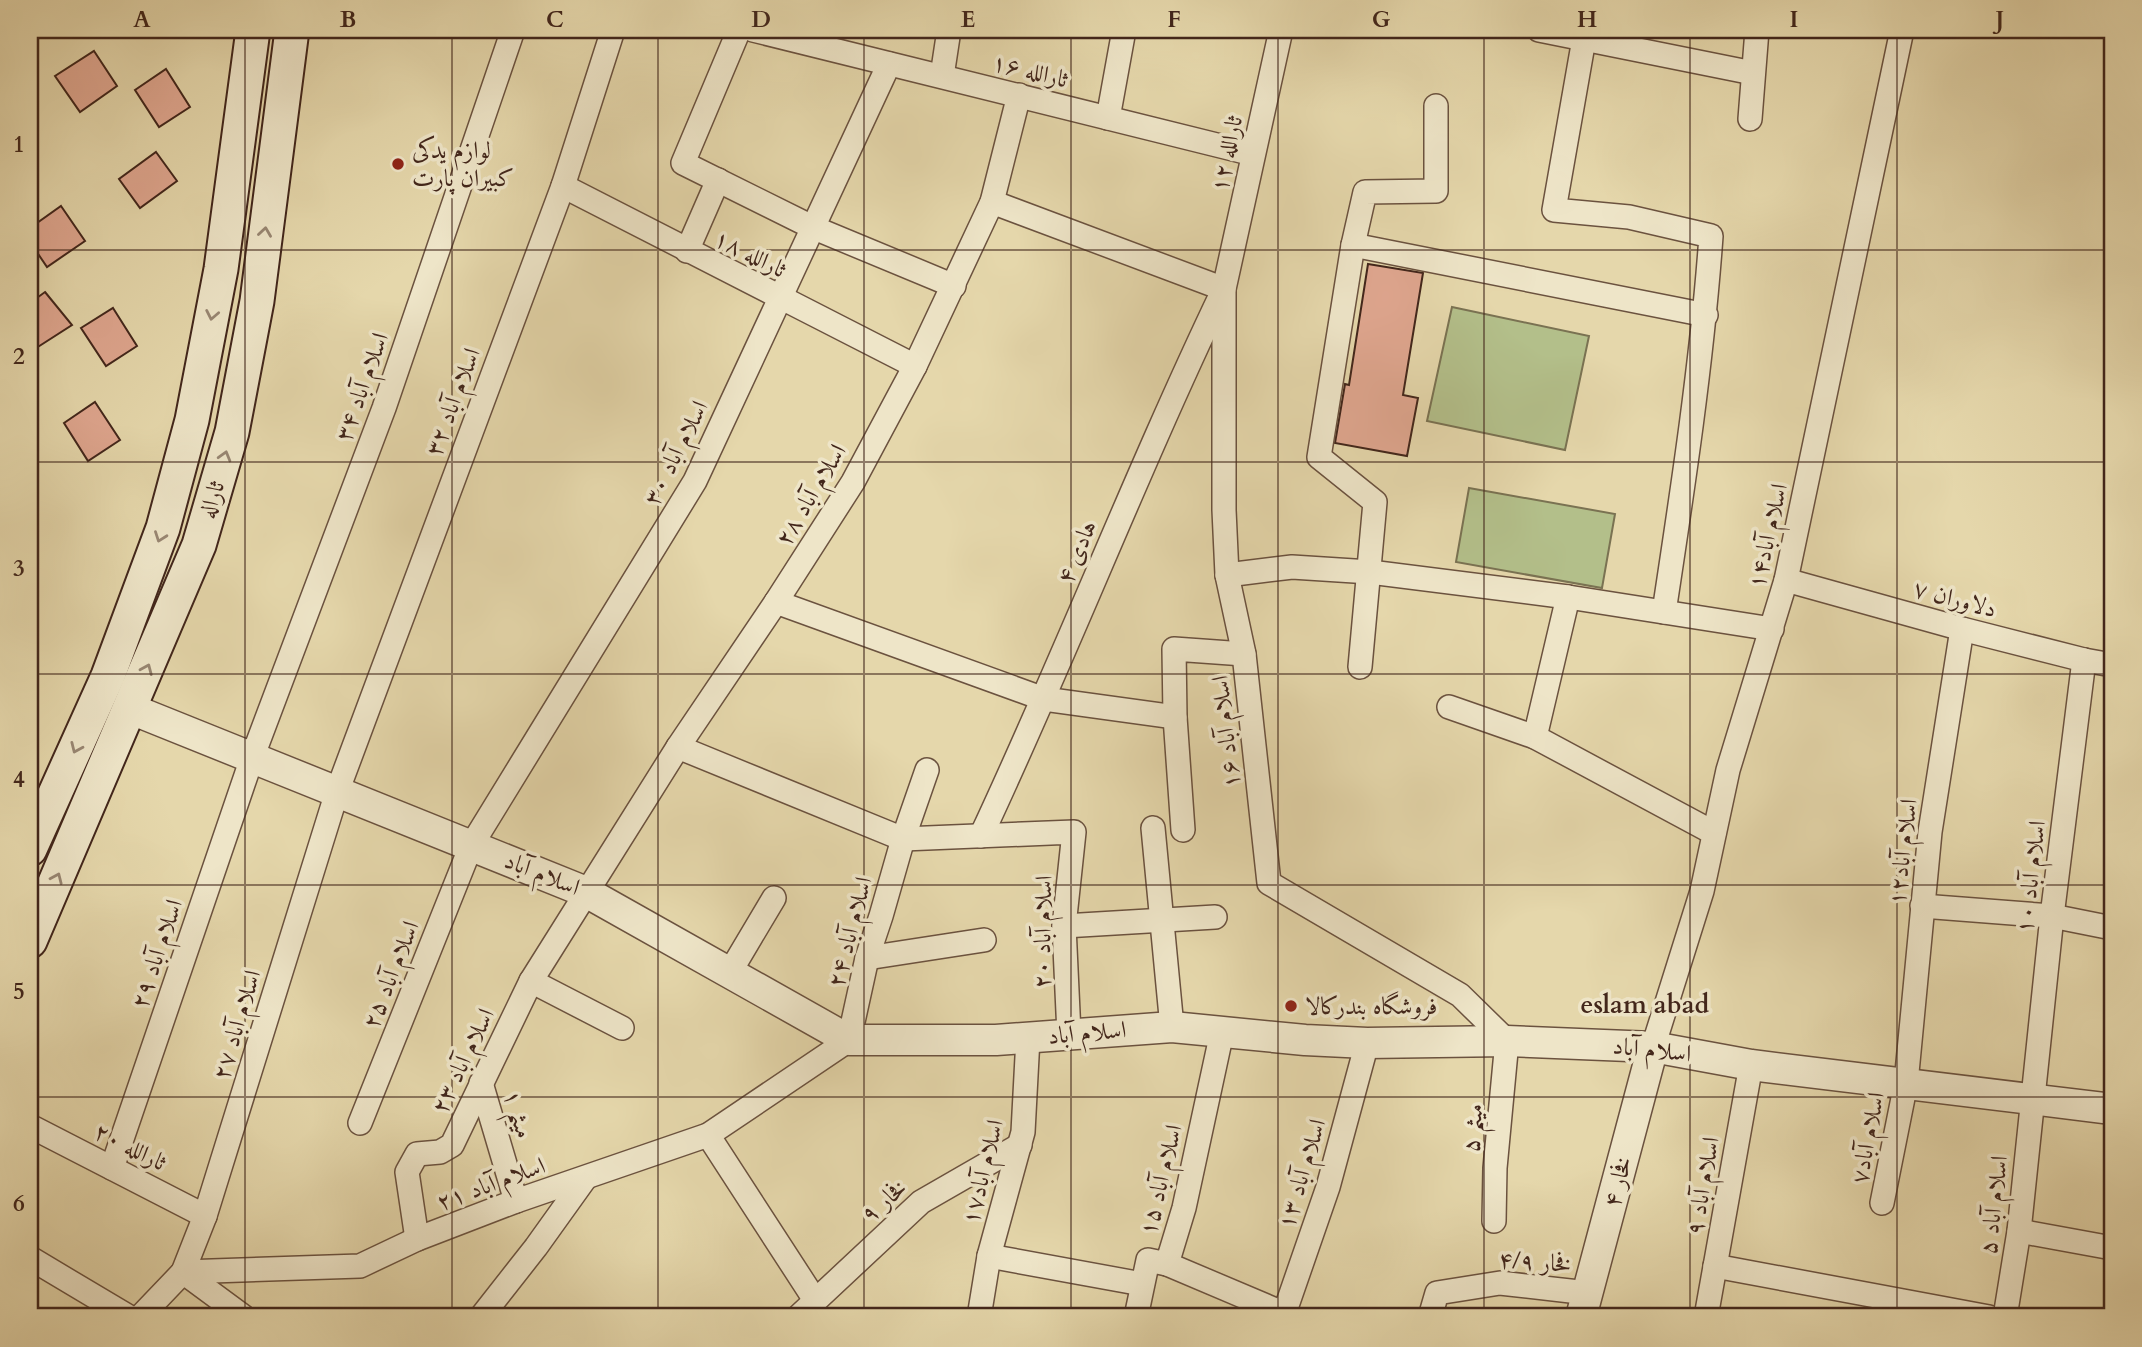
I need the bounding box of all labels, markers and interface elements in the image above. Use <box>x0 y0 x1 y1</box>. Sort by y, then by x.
text: A <box>133 4 151 35</box>
text: B <box>340 4 356 35</box>
text: C <box>546 4 564 35</box>
text: D <box>751 4 771 35</box>
text: E <box>961 4 975 35</box>
text: F <box>1167 4 1181 35</box>
text: G <box>1372 4 1391 35</box>
text: H <box>1577 4 1597 35</box>
text: I <box>1790 4 1798 35</box>
text: J <box>1993 4 2004 35</box>
street label: ثارالله ۱۶ <box>989 46 1072 96</box>
street label: ثارالله ۱۲ <box>1203 112 1251 195</box>
text: 1 <box>13 129 25 160</box>
place label: لوازم یدکی کبیران پارت <box>412 134 514 195</box>
marker: لوازم یدکی کبیران پارت <box>390 156 406 172</box>
street label: ثارالله ۱۸ <box>708 222 792 286</box>
one-way arrow <box>257 226 272 238</box>
one-way arrow <box>205 309 220 321</box>
street label: اسلام آباد ۳۴ <box>327 328 401 447</box>
text: 2 <box>13 341 25 372</box>
street label: اسلام آباد ۳۲ <box>417 343 492 462</box>
street label: اسلام آباد ۳۰ <box>636 395 720 513</box>
street label: اسلام آباد ۲۸ <box>768 438 858 554</box>
one-way arrow <box>217 450 231 462</box>
street label: ثاراله <box>191 477 233 523</box>
street label: اسلام آباد۱۴ <box>1740 480 1800 593</box>
street label: هادی ۴ <box>1049 515 1105 589</box>
one-way arrow <box>154 530 168 542</box>
text: 3 <box>13 553 25 584</box>
street label: دلاوران ۷ <box>1910 572 2000 626</box>
one-way arrow <box>139 664 153 677</box>
street label: اسلام آباد ۱۶ <box>1204 674 1252 790</box>
one-way arrow <box>70 741 84 753</box>
text: 4 <box>13 764 25 795</box>
street label: اسلام آباد۱۲ <box>1880 797 1930 908</box>
street label: اسلام آباد ۱۰ <box>2008 819 2058 936</box>
street label: اسلام آباد <box>498 844 585 908</box>
one-way arrow <box>49 873 63 885</box>
street label: اسلام آباد ۲۴ <box>819 873 884 992</box>
street label: اسلام آباد ۲۰ <box>1026 875 1064 989</box>
street label: اسلام آباد ۲۹ <box>123 895 195 1014</box>
street label: اسلام آباد ۲۵ <box>354 916 431 1035</box>
street label: اسلام آباد ۲۷ <box>205 966 273 1085</box>
text: 5 <box>13 976 25 1007</box>
district label: eslam abad <box>1581 987 1710 1022</box>
place label: فروشگاه بندرکالا <box>1305 990 1437 1023</box>
marker: فروشگاه بندرکالا <box>1283 998 1299 1014</box>
street label: اسلام آباد ۲۳ <box>423 1003 506 1121</box>
street label: اسلام آباد <box>1046 1013 1128 1057</box>
street label: اسلام آباد <box>1611 1029 1693 1075</box>
street label: میثم ۱ <box>488 1086 541 1144</box>
street label: اسلام آباد۷ <box>1843 1089 1897 1187</box>
street label: میثم ۵ <box>1454 1102 1499 1155</box>
street label: ثارالله ۲۰ <box>88 1115 172 1179</box>
street label: اسلام آباد ۱۳ <box>1270 1115 1338 1234</box>
street label: اسلام آباد۱۷ <box>954 1116 1016 1229</box>
street label: اسلام آباد ۱۵ <box>1131 1121 1195 1240</box>
street label: اسلام آباد ۹ <box>1678 1134 1732 1238</box>
street label: اسلام آباد ۲۱ <box>432 1149 551 1223</box>
street label: فخار ۴ <box>1595 1153 1641 1211</box>
street label: اسلام آباد ۵ <box>1972 1154 2020 1257</box>
street label: فخار ۹ <box>854 1172 914 1230</box>
text: 6 <box>13 1188 25 1219</box>
street label: فخار ۴/۹ <box>1497 1243 1573 1281</box>

